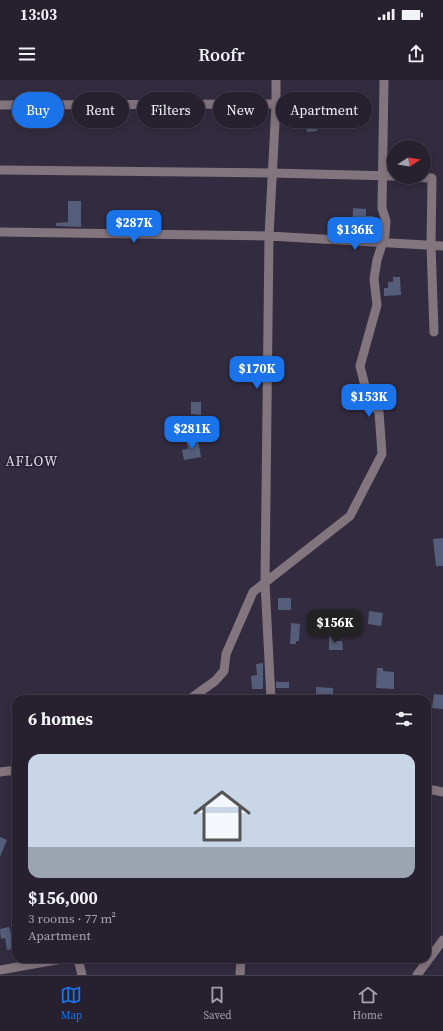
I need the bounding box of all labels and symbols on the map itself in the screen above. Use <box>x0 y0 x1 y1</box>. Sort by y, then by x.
north arrow <box>387 140 431 184</box>
pin: $287K <box>106 210 162 244</box>
pin: $136K <box>327 217 383 251</box>
pin: $170K <box>229 356 285 390</box>
pin: $153K <box>341 384 397 418</box>
pin: $281K <box>164 416 220 450</box>
district label: AFLOW <box>5 451 59 471</box>
pin: $156K <box>307 610 363 644</box>

